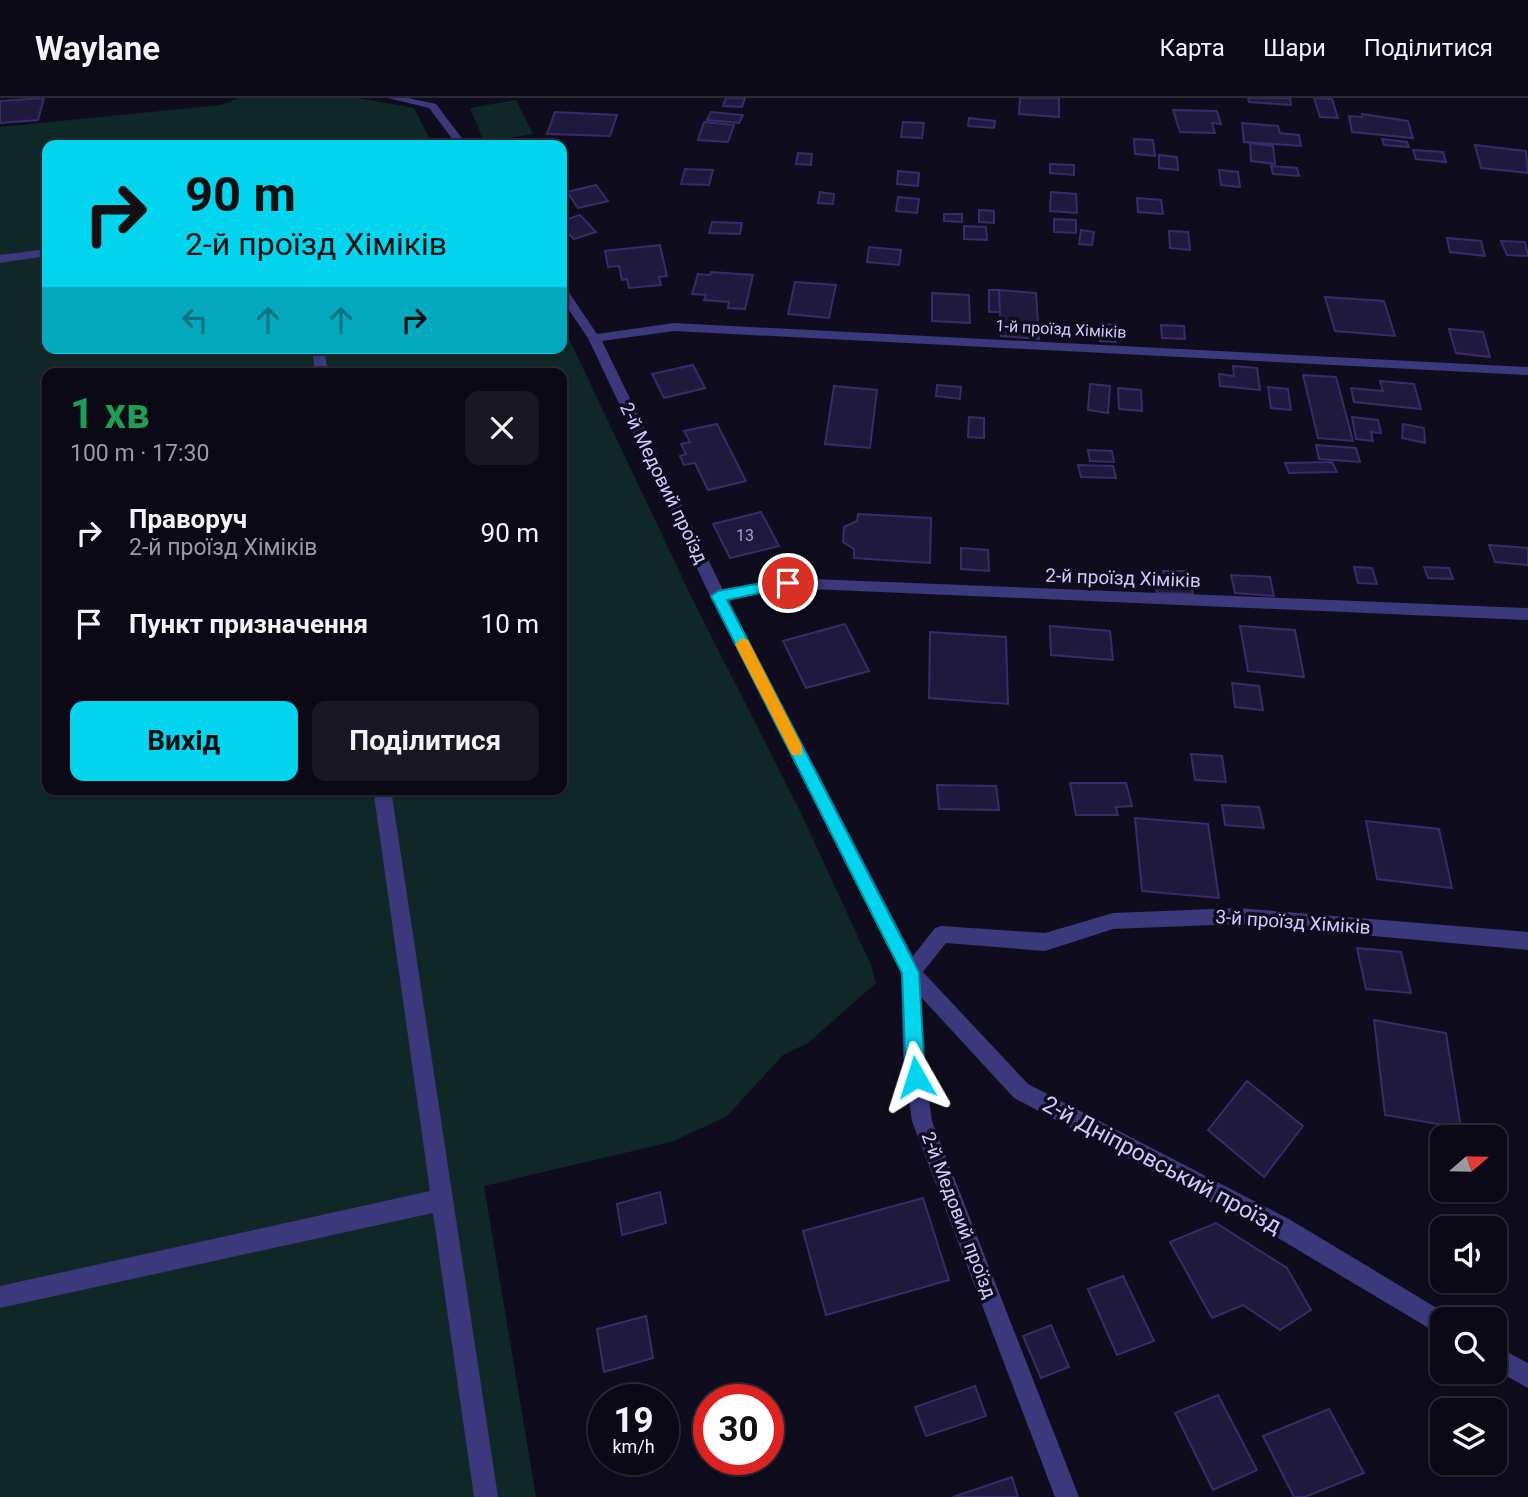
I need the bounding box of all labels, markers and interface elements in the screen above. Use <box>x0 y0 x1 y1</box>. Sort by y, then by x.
text: Waylane <box>35 29 160 68</box>
text: Карта <box>1159 34 1225 62</box>
text: Шари <box>1263 34 1326 62</box>
text: Поділитися <box>1364 34 1493 62</box>
text: 90 m <box>185 166 296 223</box>
icon: right <box>70 168 161 259</box>
text: 2-й проїзд Хіміків <box>185 225 447 263</box>
icon: left <box>176 301 214 339</box>
icon: ahead <box>249 301 287 339</box>
icon: ahead <box>322 301 360 339</box>
icon: right <box>395 301 433 339</box>
street label: 1-й проїзд Хіміків <box>995 316 1127 342</box>
text: 1 хв <box>70 389 150 438</box>
button: close <box>465 391 539 465</box>
street label: 2-й Медовий проїзд <box>615 399 713 567</box>
text: 100 m · 17:30 <box>70 440 209 467</box>
text: Праворуч <box>129 504 247 534</box>
icon: right <box>70 514 108 552</box>
text: 90 m <box>481 518 539 548</box>
house number: 13 <box>736 526 754 545</box>
text: 2-й проїзд Хіміків <box>129 534 317 561</box>
pin <box>758 553 818 613</box>
icon: arrive <box>769 564 807 602</box>
street label: 2-й проїзд Хіміків <box>1045 564 1201 592</box>
icon: arrive <box>70 605 108 643</box>
text: Пункт призначення <box>129 609 368 639</box>
text: 10 m <box>481 609 539 639</box>
button: Вихід <box>70 701 298 781</box>
button: Поділитися <box>312 701 539 781</box>
street label: 3-й проїзд Хіміків <box>1215 905 1371 939</box>
position arrow <box>879 1040 953 1114</box>
street label: 2-й Дніпровський проїзд <box>1038 1090 1286 1240</box>
north arrow <box>1430 1125 1507 1202</box>
map controls <box>1430 1125 1507 1475</box>
street label: 2-й Медовий проїзд <box>917 1129 1001 1301</box>
button: sound <box>1430 1216 1507 1293</box>
button: search <box>1430 1307 1507 1384</box>
speed limit sign: 30 <box>693 1384 784 1475</box>
button: layers <box>1430 1398 1507 1475</box>
text: 19 <box>613 1400 654 1441</box>
text: km/h <box>612 1436 655 1457</box>

